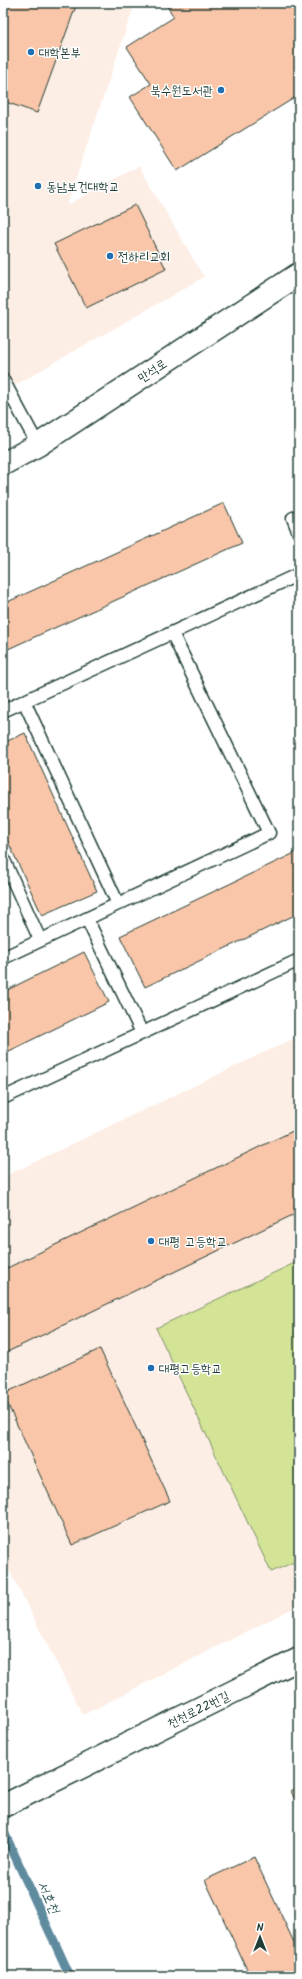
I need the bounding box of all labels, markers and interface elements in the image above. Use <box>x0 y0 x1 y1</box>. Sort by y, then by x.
place label: 대학본부 <box>39 43 81 64</box>
marker: 대학본부 <box>26 47 36 57</box>
place label: 북수원도서관 <box>150 81 213 102</box>
marker: 북수원도서관 <box>216 85 226 95</box>
place label: 동남보건대학교 <box>46 177 119 198</box>
marker: 동남보건대학교 <box>33 181 43 191</box>
place label: 전하리교회 <box>118 247 170 268</box>
marker: 전하리교회 <box>105 251 115 261</box>
street label: 만석로 <box>134 354 172 389</box>
place label: 대평 고등학교 <box>159 1232 227 1253</box>
marker: 대평 고등학교 <box>146 1236 156 1246</box>
place label: 대평고등학교 <box>159 1359 222 1380</box>
marker: 대평고등학교 <box>146 1363 156 1373</box>
street label: 천천로22번길 <box>164 1686 234 1735</box>
water label: 서호천 <box>31 1877 66 1919</box>
north arrow <box>240 1917 280 1957</box>
text: N <box>257 1919 264 1937</box>

